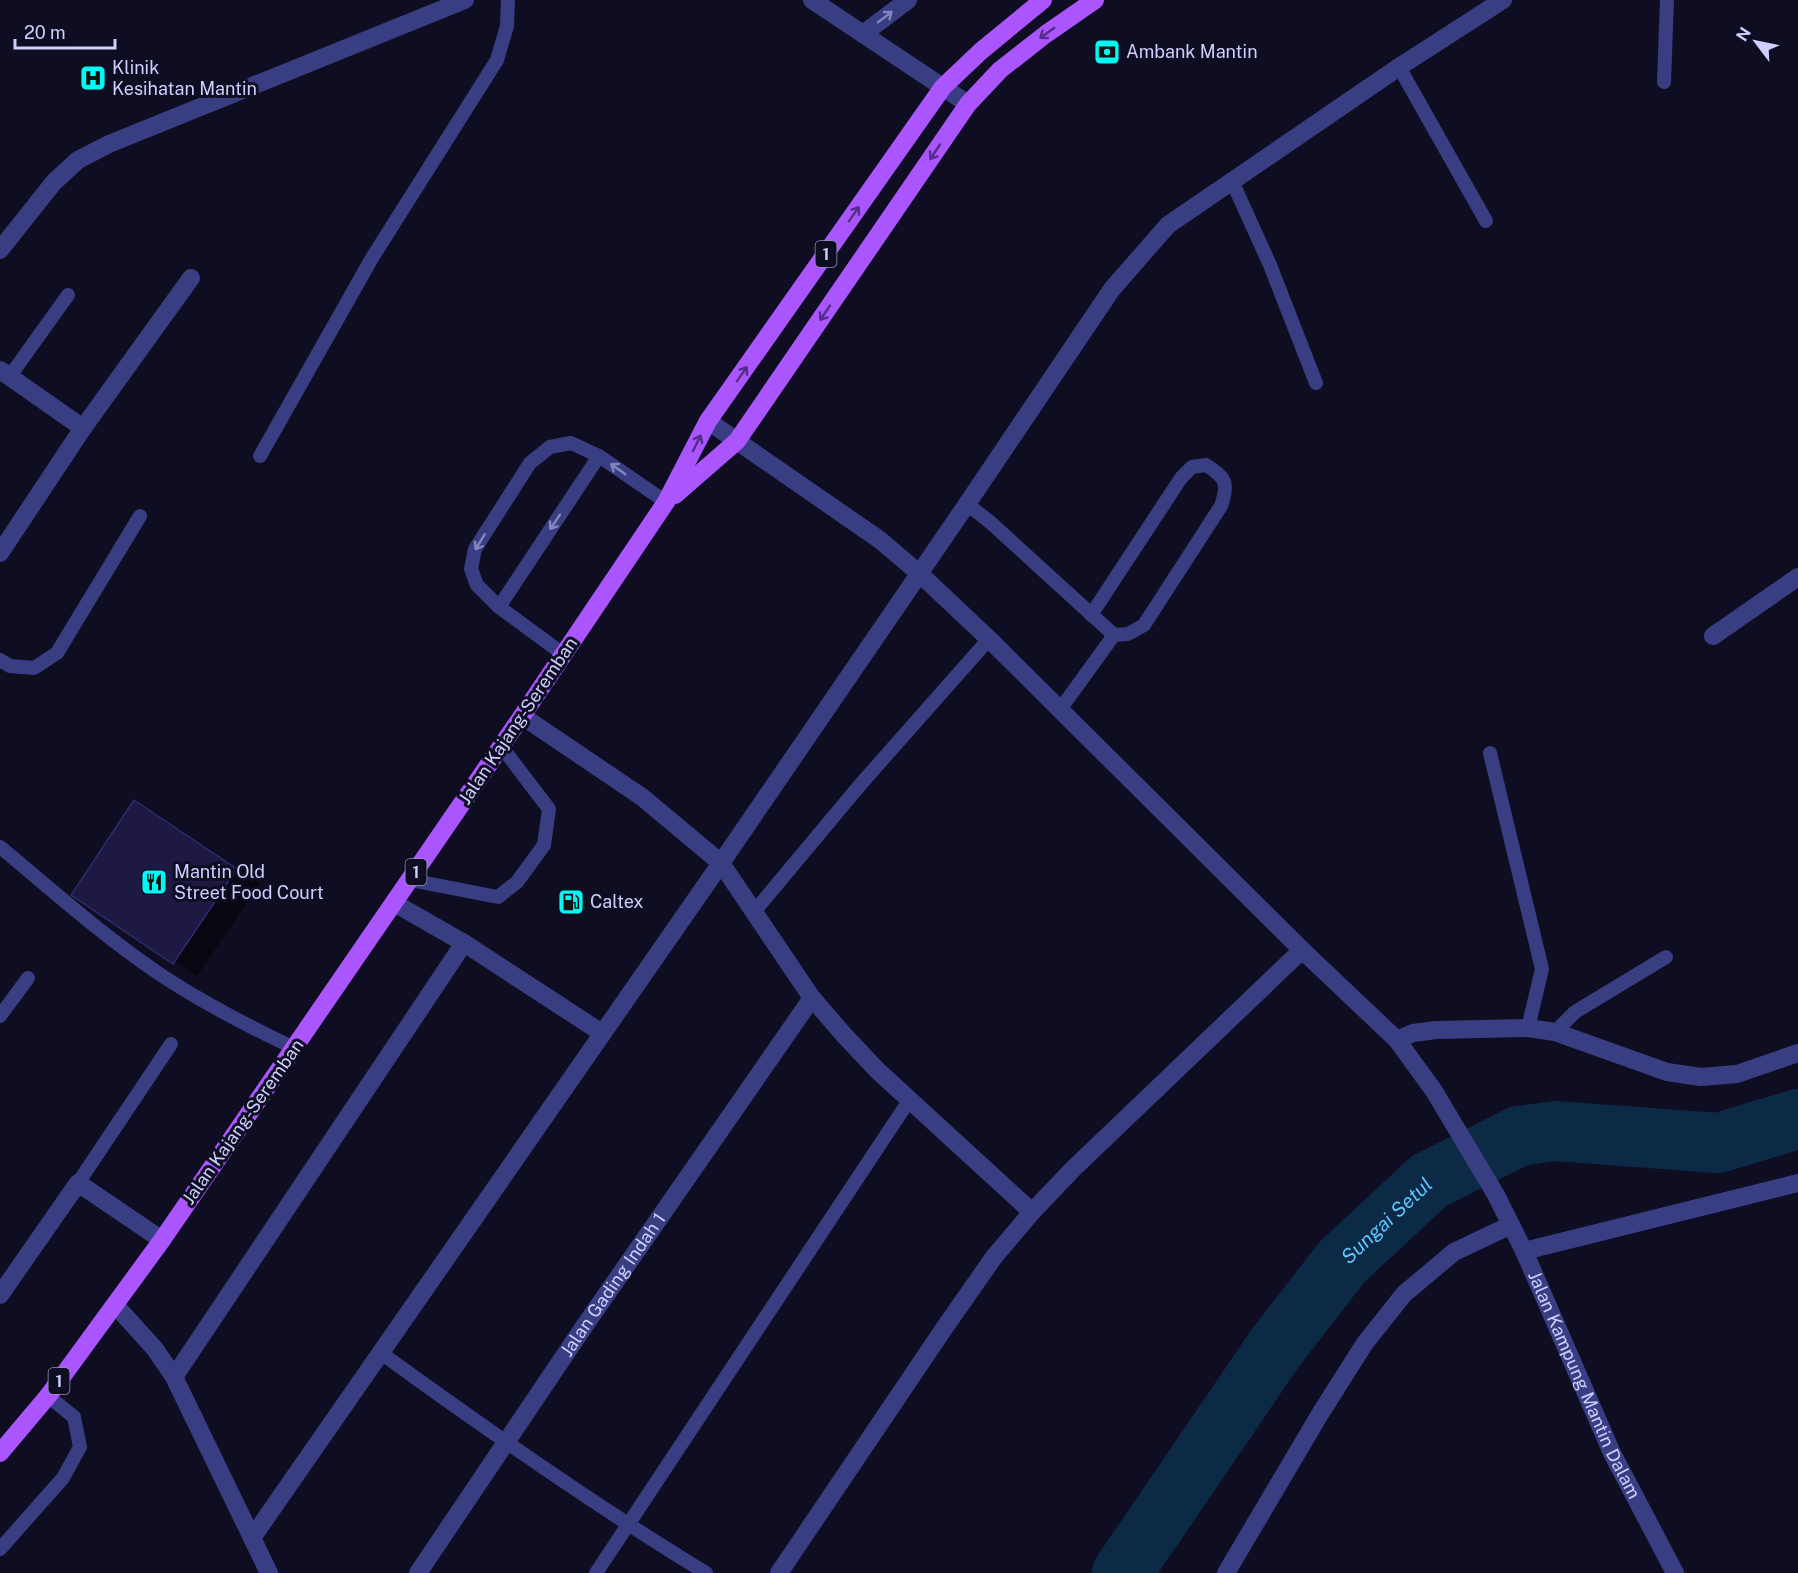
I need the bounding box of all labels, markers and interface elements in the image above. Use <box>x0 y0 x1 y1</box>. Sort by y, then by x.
one-way arrow <box>877 11 893 23</box>
scale bar <box>15 12 116 50</box>
north arrow <box>1726 12 1786 72</box>
text: 20 m <box>24 22 66 43</box>
text: N <box>1732 24 1755 45</box>
one-way arrow <box>1040 27 1056 40</box>
bank icon: Ambank Mantin <box>1092 37 1122 67</box>
place label: Ambank Mantin <box>1126 41 1258 62</box>
place label: Klinik Kesihatan Mantin <box>112 57 257 99</box>
hospital icon: Klinik Kesihatan Mantin <box>78 63 108 93</box>
one-way arrow <box>929 143 941 160</box>
one-way arrow <box>848 206 860 223</box>
road number: 1 <box>816 241 836 267</box>
one-way arrow <box>819 304 831 320</box>
one-way arrow <box>736 366 748 382</box>
one-way arrow <box>691 435 703 452</box>
one-way arrow <box>610 463 627 475</box>
one-way arrow <box>549 513 561 530</box>
one-way arrow <box>473 533 485 550</box>
street label: Jalan Kajang-Seremban <box>454 633 581 808</box>
road number: 1 <box>406 859 426 885</box>
place label: Mantin Old Street Food Court <box>174 861 324 903</box>
restaurant icon: Mantin Old Street Food Court <box>139 867 169 897</box>
fuel station icon: Caltex <box>556 887 586 917</box>
place label: Caltex <box>590 891 643 912</box>
street label: Jalan Kajang-Seremban <box>178 1035 308 1208</box>
water label: Sungai Setul <box>1336 1172 1437 1269</box>
street label: Jalan Gading Indah 1 <box>556 1209 670 1360</box>
street label: Jalan Kampung Mantin Dalam <box>1524 1268 1645 1502</box>
road number: 1 <box>48 1368 70 1394</box>

